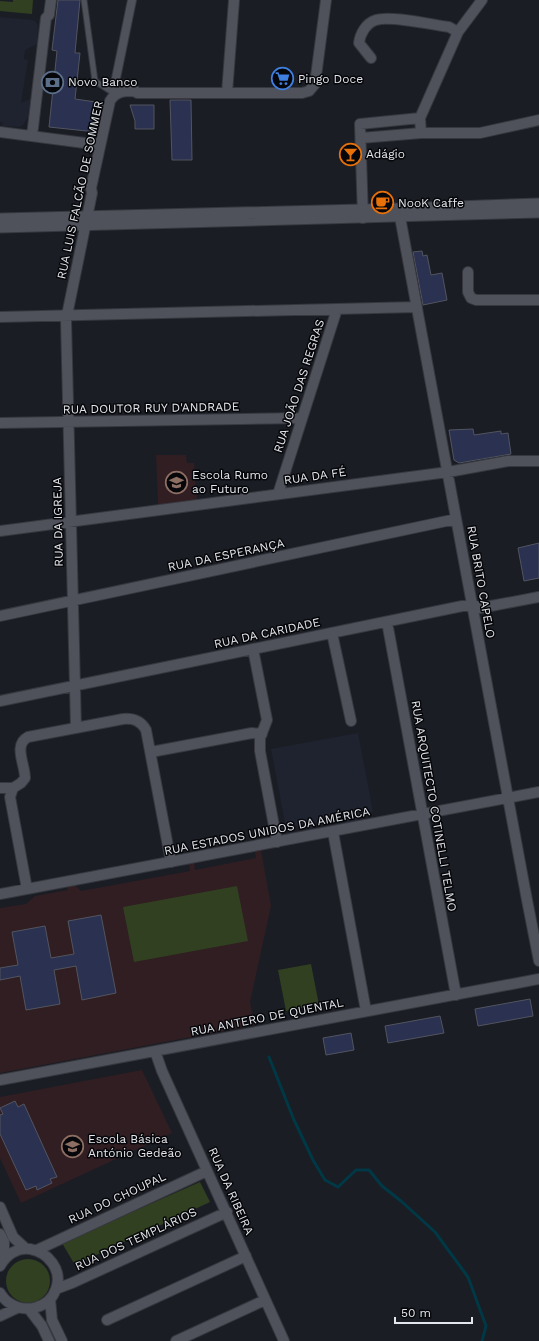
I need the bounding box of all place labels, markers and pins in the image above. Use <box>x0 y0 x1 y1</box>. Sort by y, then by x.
supermarket icon: Pingo Doce <box>269 66 295 92</box>
bank icon: Novo Banco <box>39 69 65 95</box>
place label: Pingo Doce <box>298 72 363 86</box>
place label: Novo Banco <box>68 75 137 89</box>
bar icon: Adágio <box>337 141 363 167</box>
place label: Adágio <box>366 147 405 161</box>
cafe icon: NooK Caffe <box>369 190 395 216</box>
place label: NooK Caffe <box>398 196 464 210</box>
place label: Escola Rumo ao Futuro <box>192 468 268 496</box>
school or university icon: Escola Rumo ao Futuro <box>163 469 189 495</box>
place label: Escola Básica António Gedeão <box>88 1132 181 1160</box>
school or university icon: Escola Básica António Gedeão <box>60 1133 86 1159</box>

